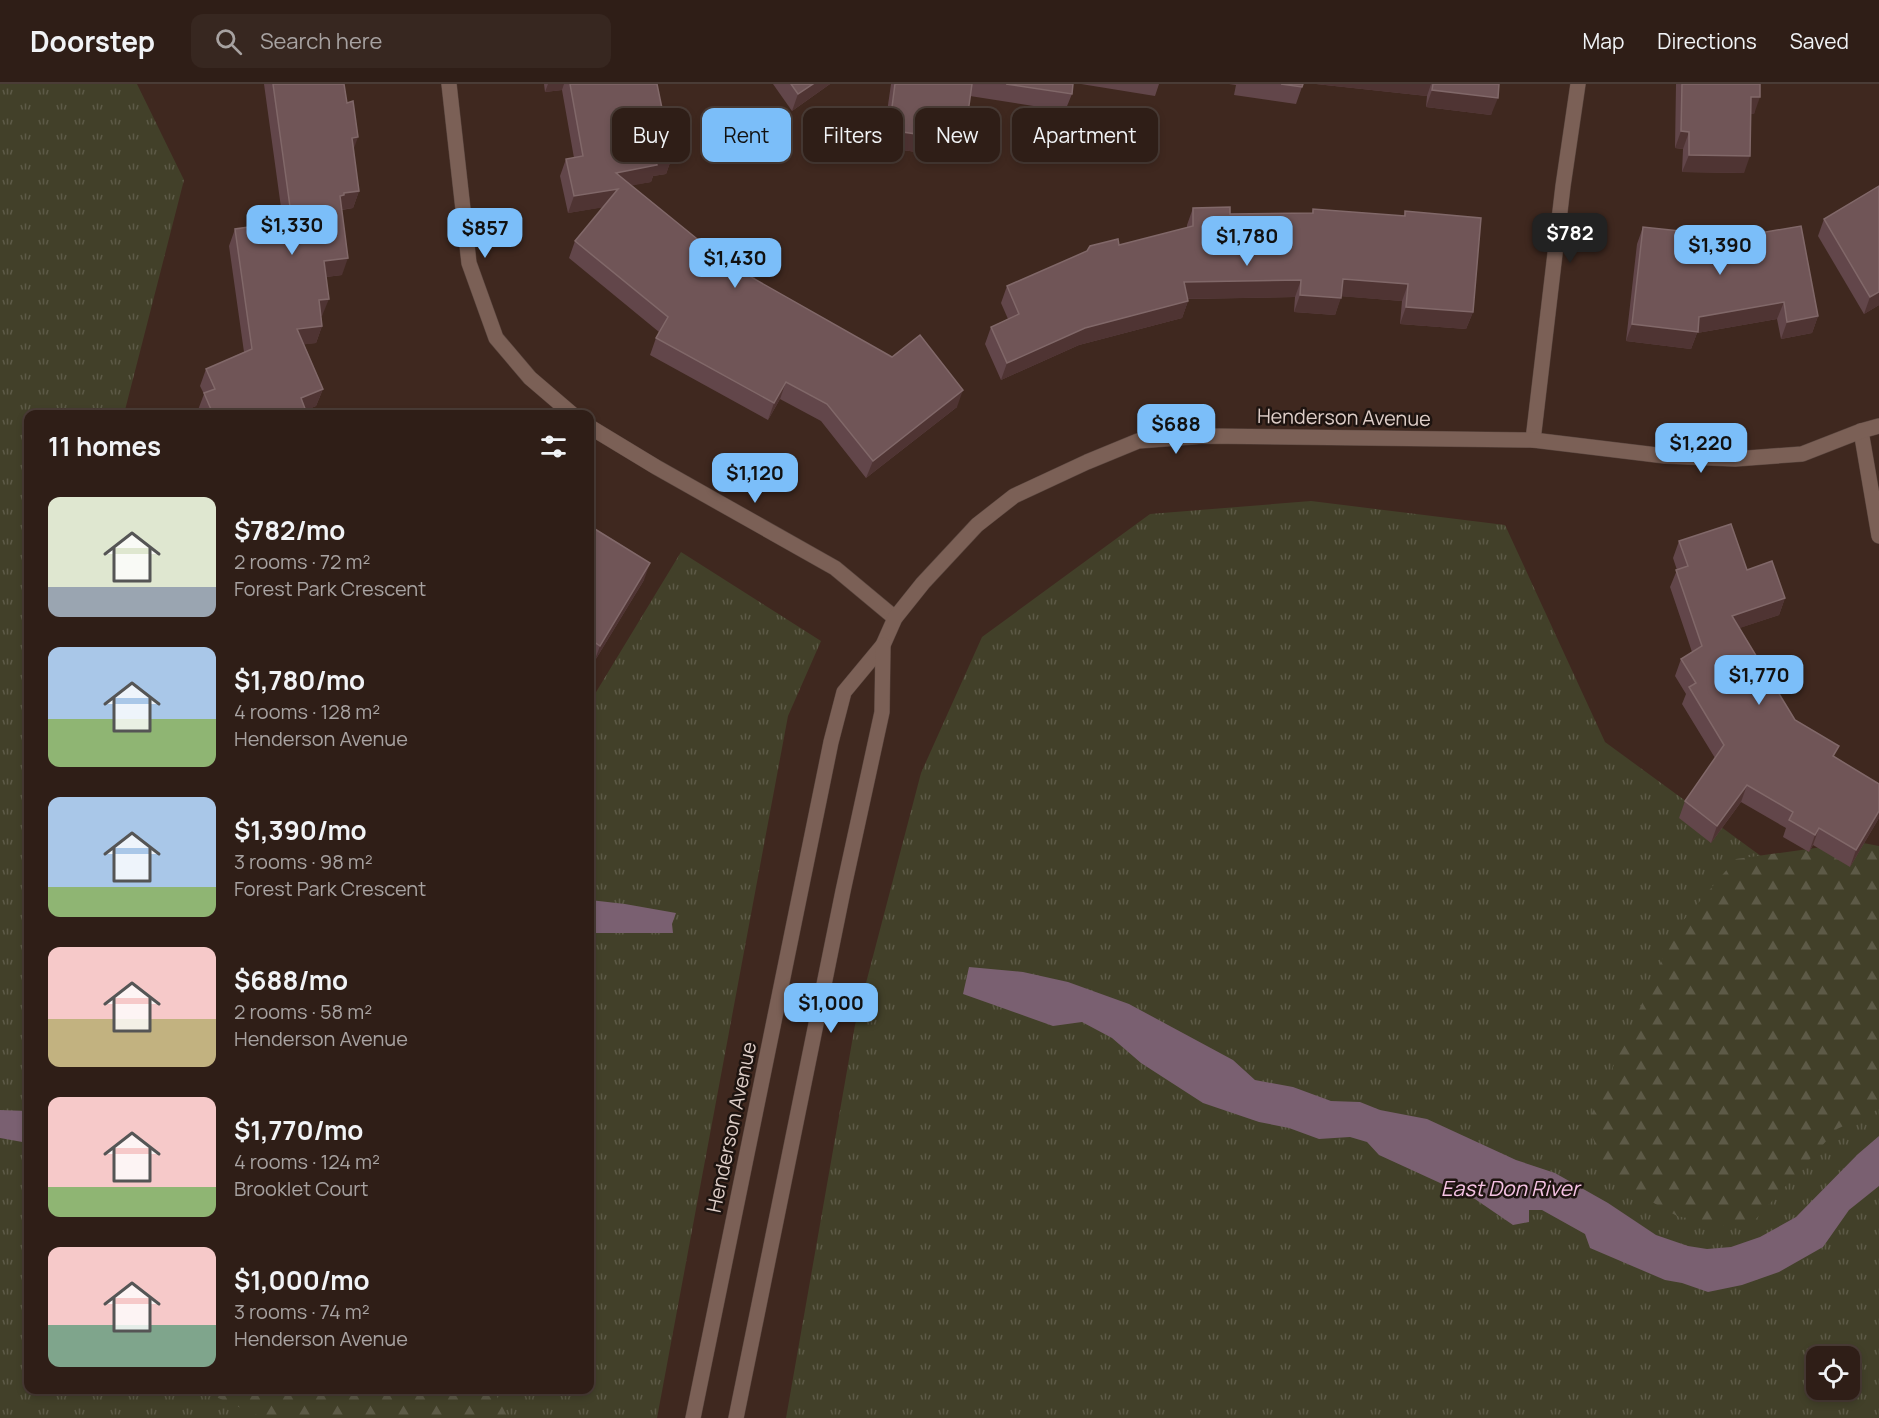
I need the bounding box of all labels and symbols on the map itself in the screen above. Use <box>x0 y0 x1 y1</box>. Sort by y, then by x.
pin: $1,330 <box>243 205 341 256</box>
pin: $857 <box>449 208 521 259</box>
pin: $782 <box>1534 213 1606 264</box>
pin: $1,780 <box>1198 216 1296 267</box>
pin: $1,390 <box>1671 225 1769 276</box>
pin: $1,430 <box>686 238 784 289</box>
street label: Henderson Avenue <box>1257 402 1431 432</box>
pin: $688 <box>1140 404 1212 455</box>
pin: $1,220 <box>1652 423 1750 474</box>
pin: $1,120 <box>706 453 804 504</box>
pin: $1,770 <box>1710 655 1808 706</box>
pin: $1,000 <box>782 983 880 1034</box>
street label: Henderson Avenue <box>700 1039 762 1215</box>
water label: East Don River <box>1441 1174 1582 1202</box>

